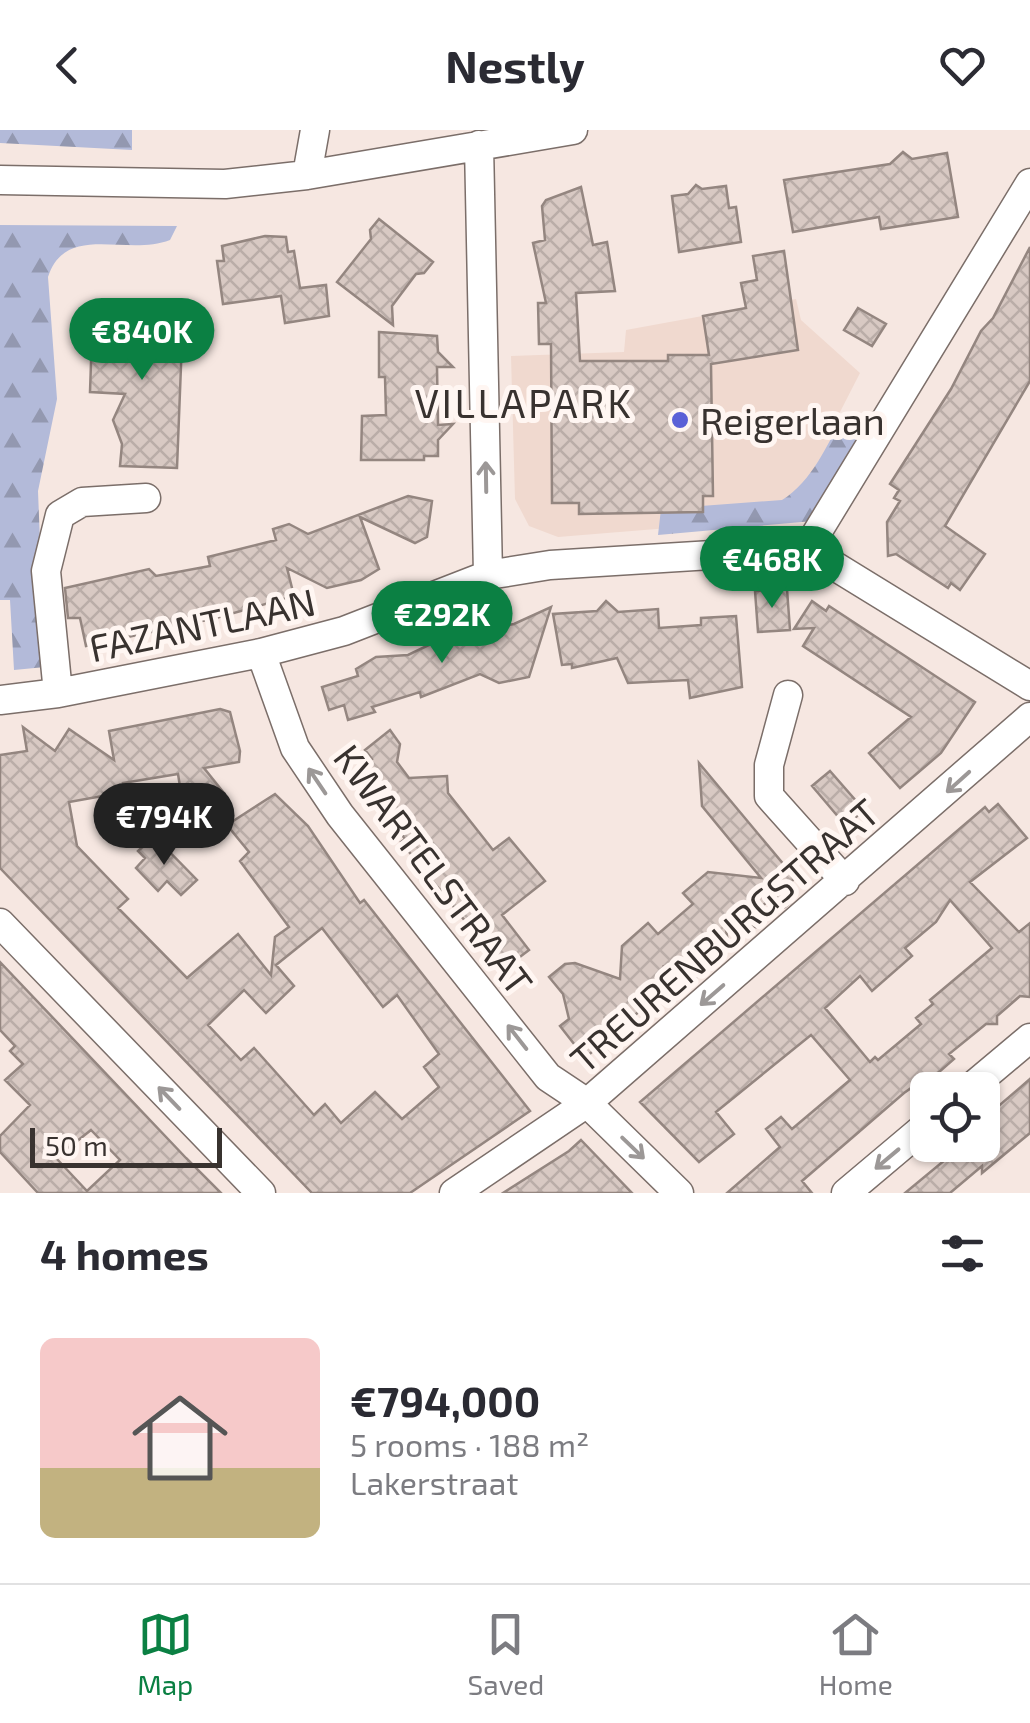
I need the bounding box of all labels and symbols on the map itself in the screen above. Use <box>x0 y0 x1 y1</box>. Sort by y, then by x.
pin: €840K <box>72 298 212 383</box>
district label: VILLAPARK <box>415 378 633 426</box>
place label: Reigerlaan <box>700 397 885 443</box>
marker: Reigerlaan <box>669 409 691 431</box>
one-way arrow <box>476 462 496 494</box>
pin: €468K <box>702 526 842 611</box>
street label: FAZANTLAAN <box>85 578 319 670</box>
pin: €292K <box>372 581 512 666</box>
street label: KWARTELSTRAAT <box>325 735 543 1003</box>
one-way arrow <box>307 767 328 795</box>
one-way arrow <box>945 770 971 793</box>
pin: €794K <box>94 783 234 868</box>
street label: TREURENBURGSTRAAT <box>560 788 888 1082</box>
one-way arrow <box>700 984 726 1006</box>
one-way arrow <box>506 1025 528 1051</box>
one-way arrow <box>157 1086 181 1110</box>
scale bar <box>30 1123 222 1168</box>
one-way arrow <box>621 1136 645 1160</box>
one-way arrow <box>874 1147 900 1169</box>

